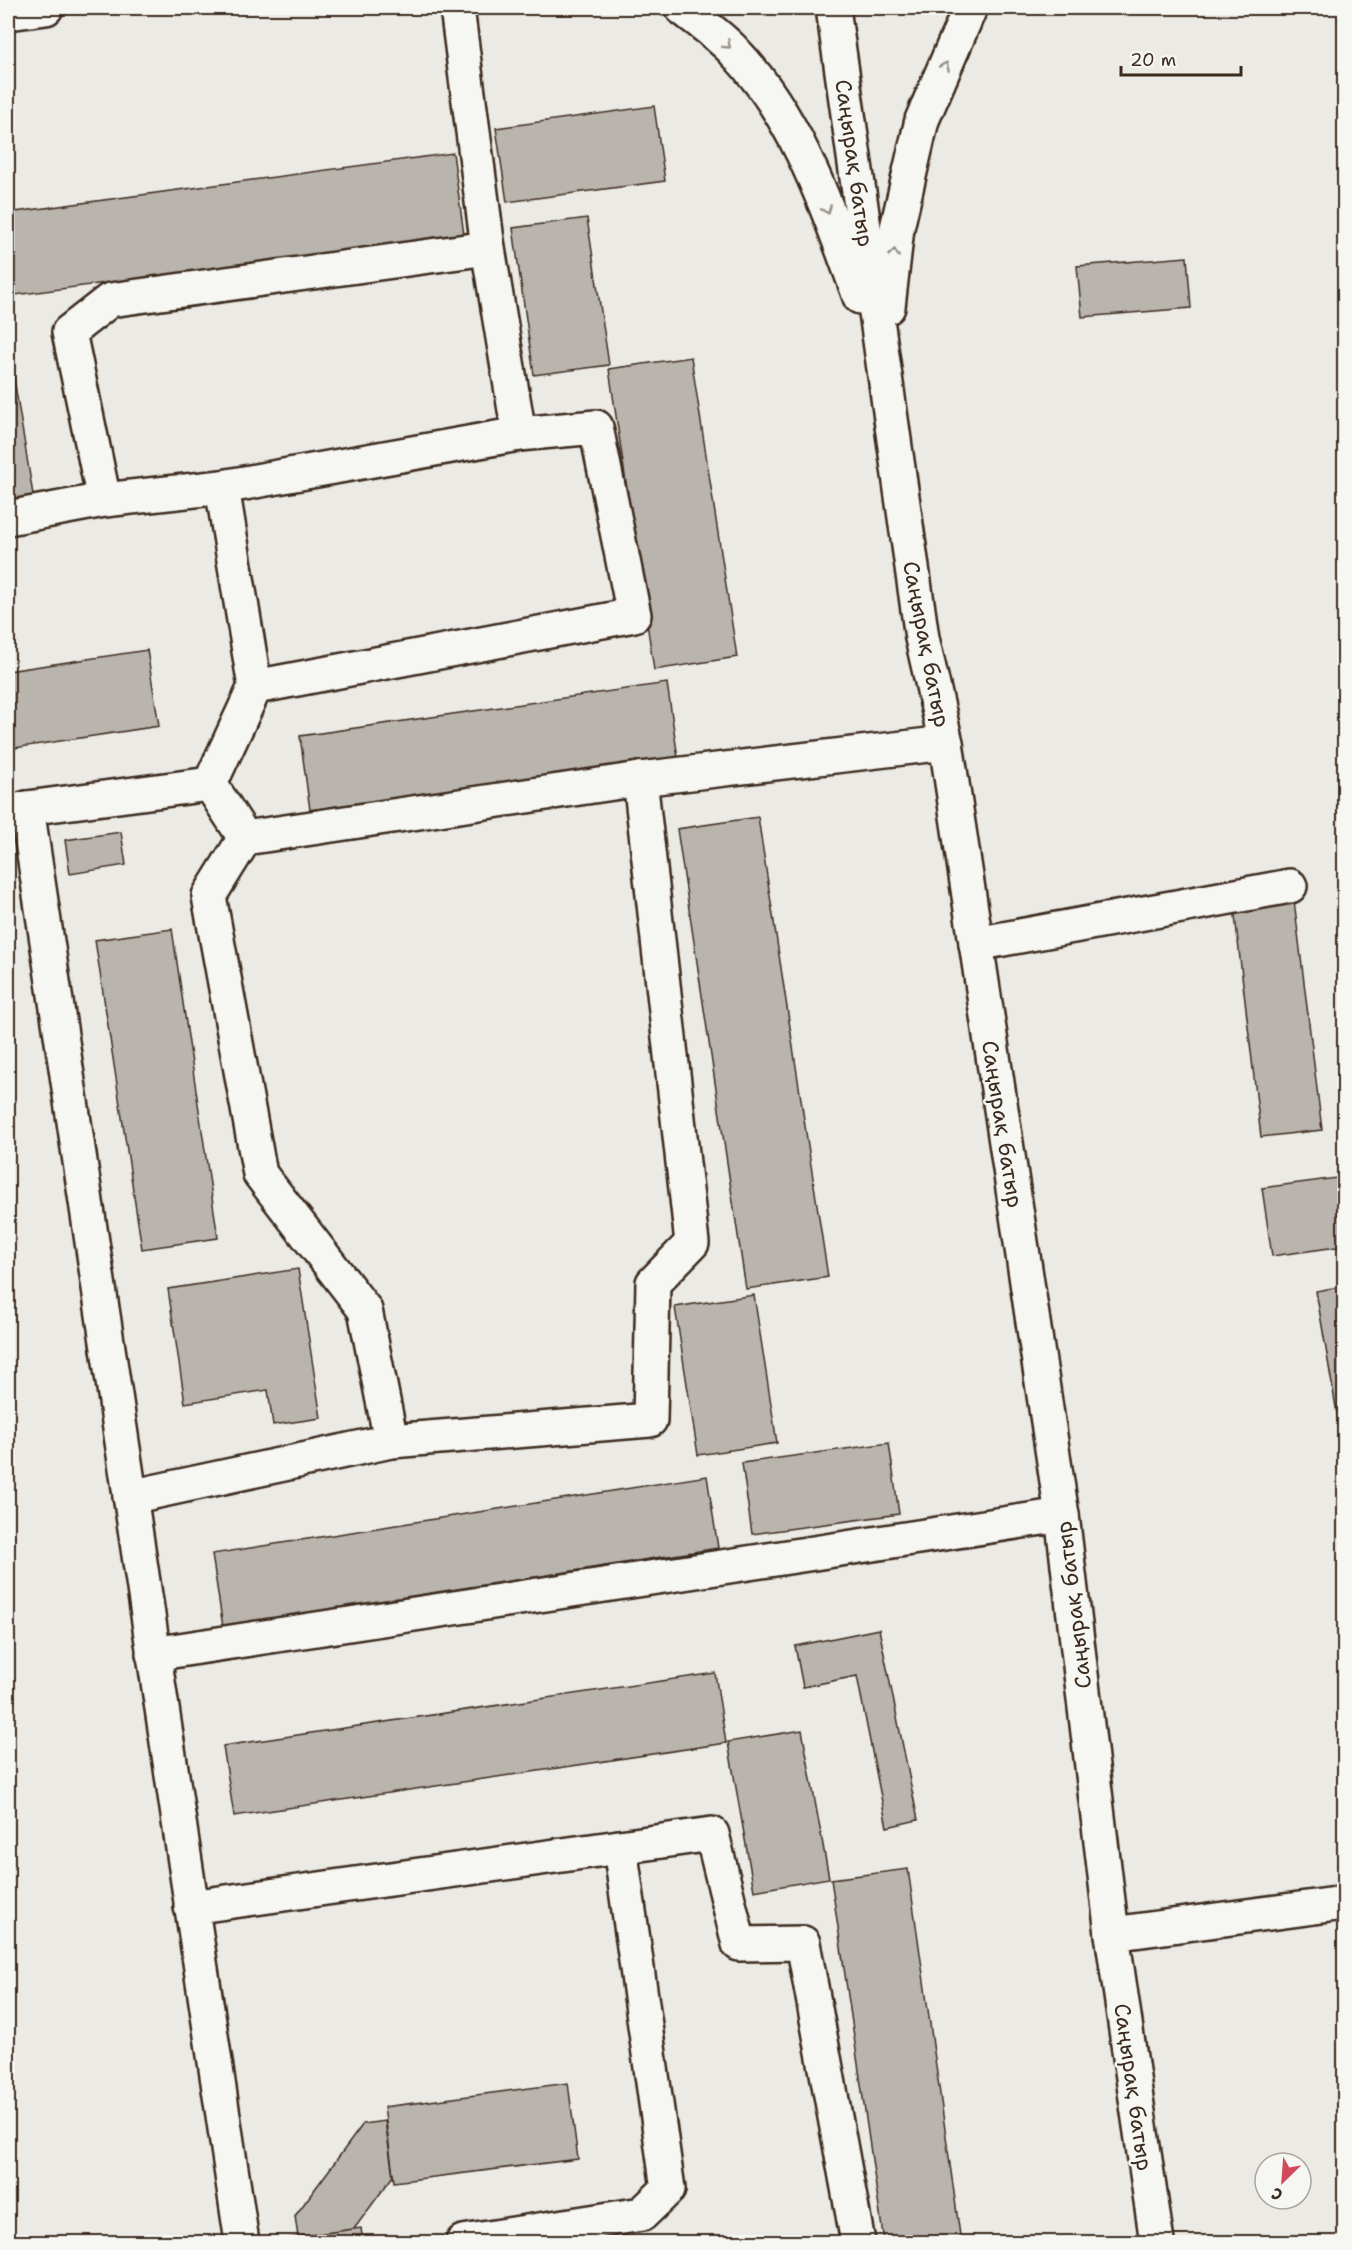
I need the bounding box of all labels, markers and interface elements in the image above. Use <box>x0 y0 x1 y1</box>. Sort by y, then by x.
one-way arrow <box>720 38 731 49</box>
scale bar <box>1121 39 1241 77</box>
text: 20 m <box>1130 48 1176 72</box>
one-way arrow <box>938 61 950 72</box>
street label: Саңырақ батыр <box>828 77 881 249</box>
one-way arrow <box>820 204 832 215</box>
one-way arrow <box>887 249 900 258</box>
street label: Саңырақ батыр <box>896 558 957 730</box>
street label: Саңырақ батыр <box>975 1038 1030 1210</box>
street label: Саңырақ батыр <box>1049 1519 1098 1691</box>
street label: Саңырақ батыр <box>1107 2001 1160 2173</box>
north arrow <box>1253 2151 1313 2211</box>
text: С <box>1268 2182 1286 2206</box>

